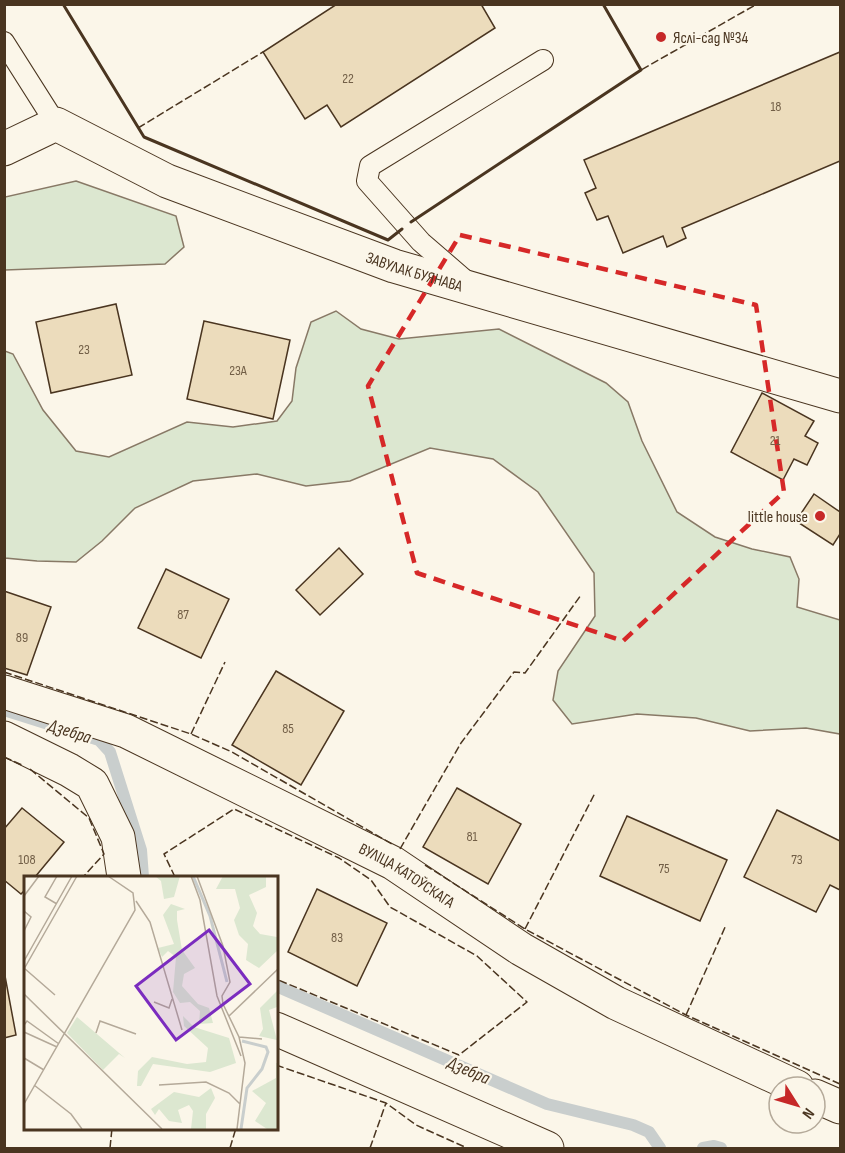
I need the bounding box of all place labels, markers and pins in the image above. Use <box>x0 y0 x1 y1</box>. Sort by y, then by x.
place label: Яслі-сад №34 <box>673 29 749 48</box>
marker: Яслі-сад №34 <box>654 30 668 44</box>
place label: little house <box>748 508 808 527</box>
marker: little house <box>813 509 827 523</box>

